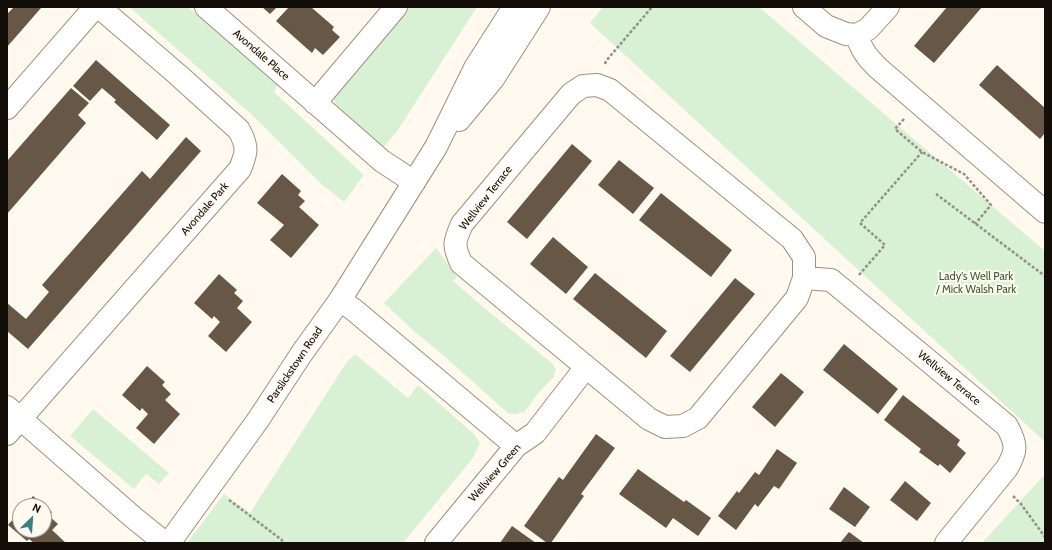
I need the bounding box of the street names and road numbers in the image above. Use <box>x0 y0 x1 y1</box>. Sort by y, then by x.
street label: Avondale Place <box>230 27 292 83</box>
street label: Wellview Terrace <box>457 163 515 233</box>
street label: Avondale Park <box>178 180 232 238</box>
street label: Parslickstown Road <box>265 324 325 406</box>
street label: Wellview Terrace <box>915 348 983 408</box>
street label: Wellview Green <box>466 441 524 505</box>

